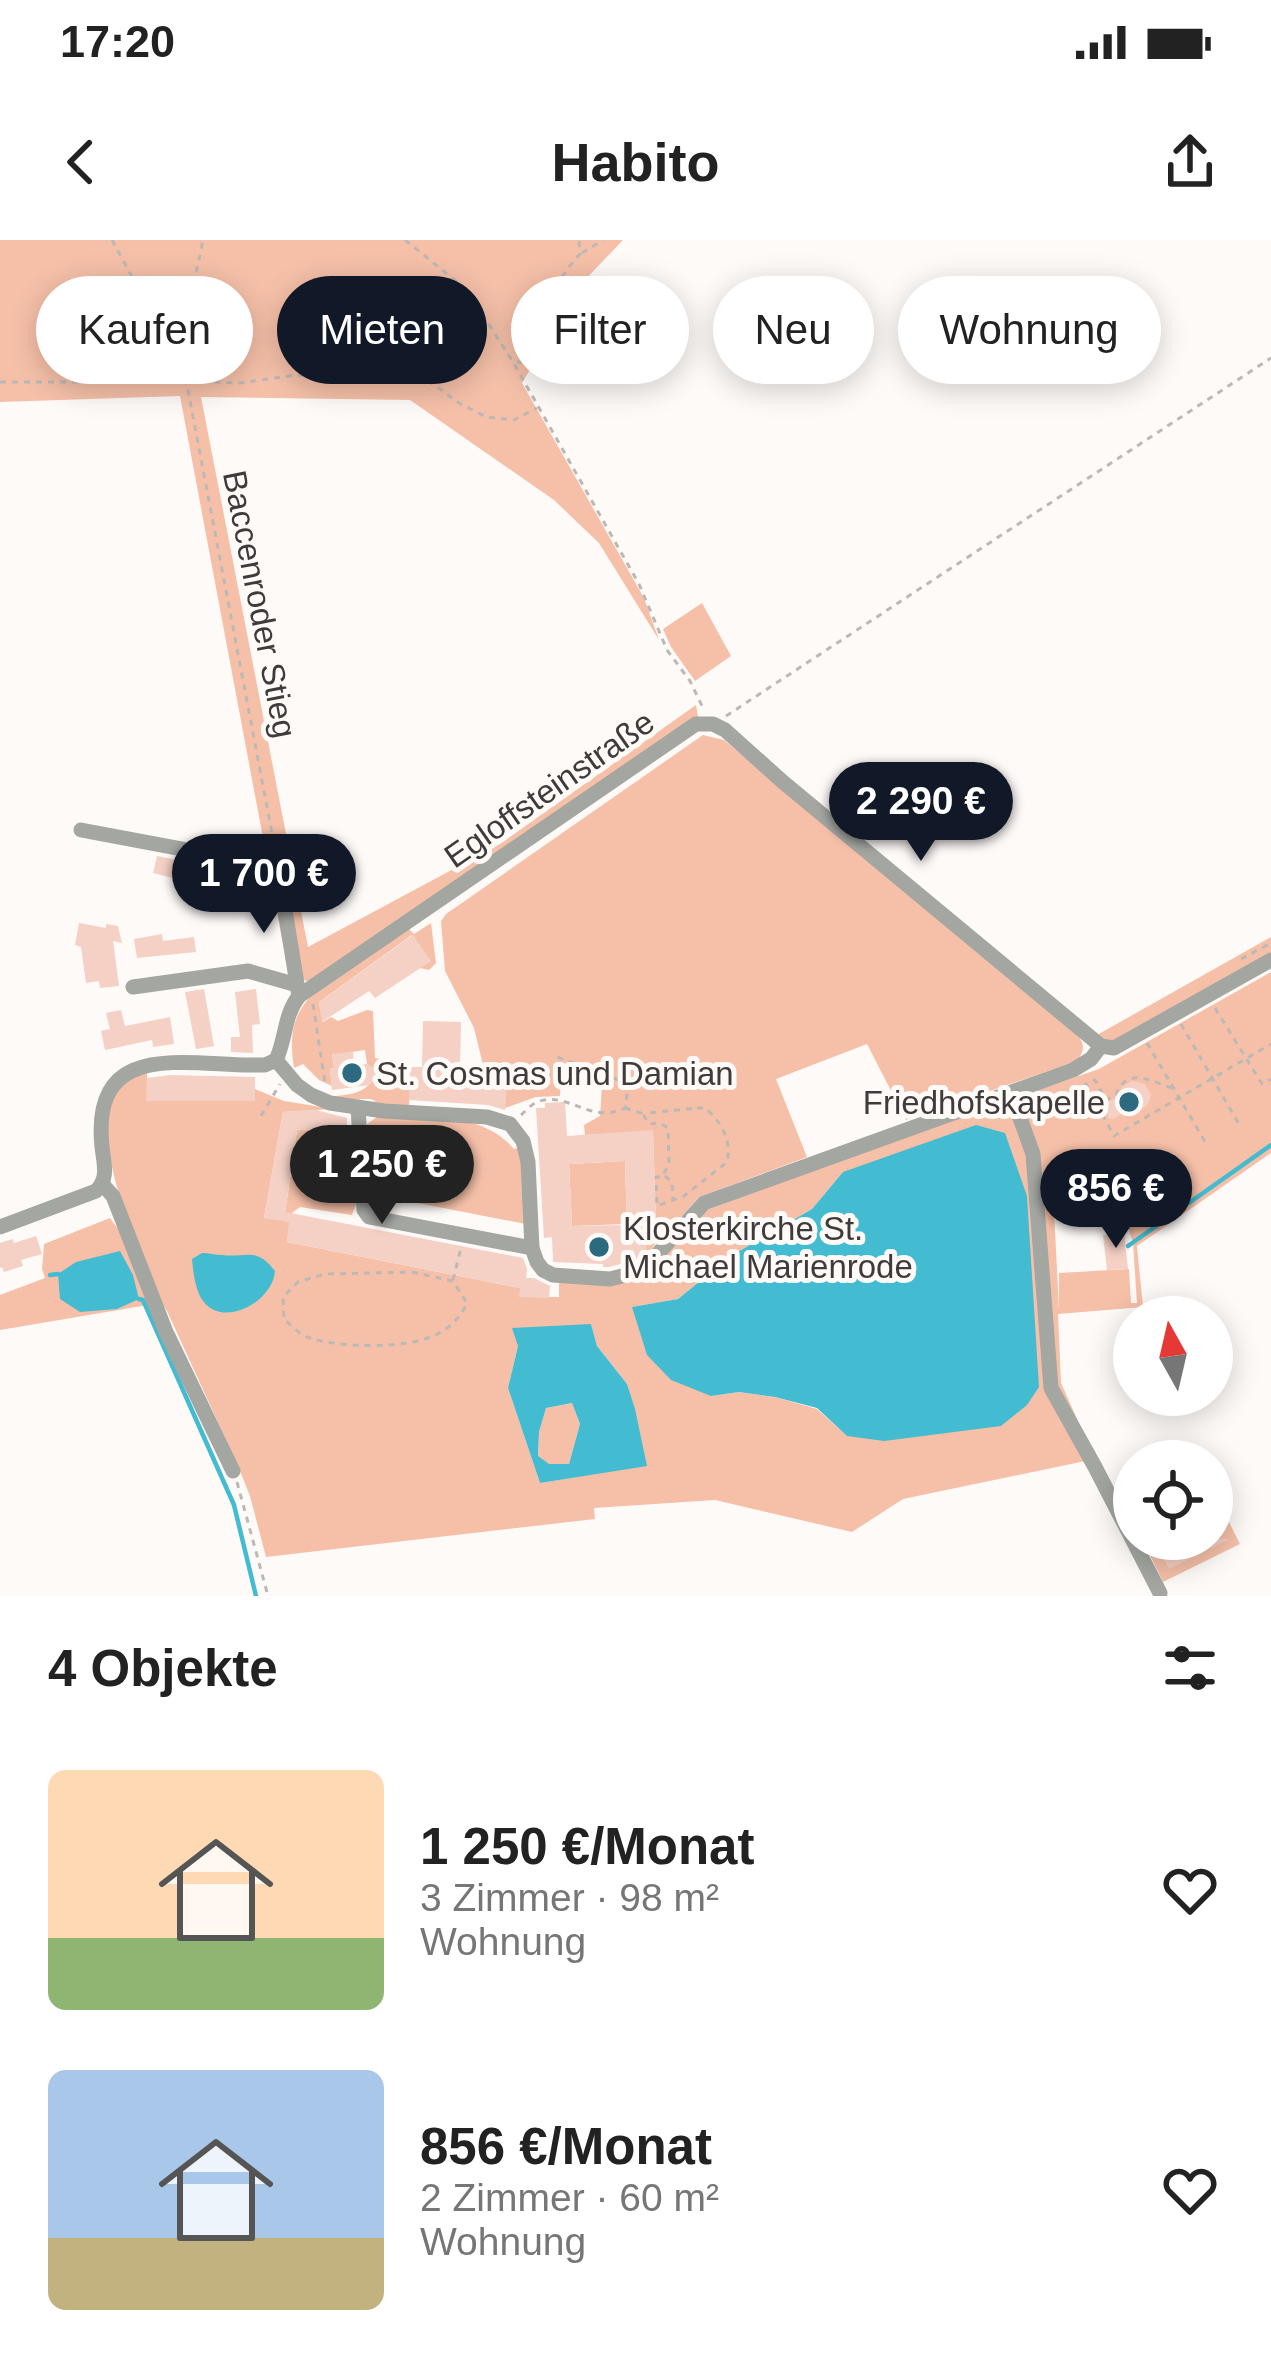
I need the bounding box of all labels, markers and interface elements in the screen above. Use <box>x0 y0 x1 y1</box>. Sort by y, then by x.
text: 17:20 <box>60 16 175 67</box>
icon: back <box>48 129 114 195</box>
icon: share <box>1157 129 1223 195</box>
text: Habito <box>552 132 720 192</box>
chip: Kaufen <box>36 276 253 384</box>
chip: Mieten <box>277 276 487 384</box>
chip: Filter <box>511 276 689 384</box>
chip: Neu <box>713 276 874 384</box>
chip: Wohnung <box>898 276 1161 384</box>
street label: Baccenroder Stieg <box>216 467 304 741</box>
street label: Egloffsteinstraße <box>437 703 661 875</box>
pin: 2 290 € <box>810 762 1032 864</box>
text: 2 290 € <box>856 779 986 822</box>
pin: 1 700 € <box>153 834 375 936</box>
text: 1 700 € <box>199 851 329 894</box>
place label: St. Cosmas und Damian <box>376 1055 734 1092</box>
marker: St. Cosmas und Damian <box>339 1060 365 1086</box>
place label: Friedhofskapelle <box>863 1084 1105 1121</box>
marker: Friedhofskapelle <box>1116 1089 1142 1115</box>
pin: 1 250 € <box>271 1125 493 1227</box>
text: 1 250 € <box>317 1142 447 1185</box>
pin: 856 € <box>1032 1149 1200 1251</box>
text: 856 € <box>1067 1166 1165 1209</box>
place label: Klosterkirche St. Michael Marienrode <box>623 1210 913 1285</box>
marker: Klosterkirche St. Michael Marienrode <box>586 1234 612 1260</box>
north arrow <box>1113 1296 1233 1416</box>
map controls <box>1113 1296 1233 1560</box>
button: locate <box>1113 1440 1233 1560</box>
icon: filters <box>1157 1635 1223 1701</box>
text: 4 Objekte <box>48 1640 278 1697</box>
icon: home <box>144 1818 288 1962</box>
text: 1 250 €/Monat <box>420 1818 754 1875</box>
icon: heart <box>1157 1857 1223 1923</box>
text: 3 Zimmer · 98 m² <box>420 1876 719 1919</box>
text: Wohnung <box>420 1920 586 1963</box>
icon: home <box>144 2118 288 2262</box>
text: 856 €/Monat <box>420 2118 712 2175</box>
icon: heart <box>1157 2157 1223 2223</box>
text: 2 Zimmer · 60 m² <box>420 2176 719 2219</box>
text: Wohnung <box>420 2220 586 2263</box>

